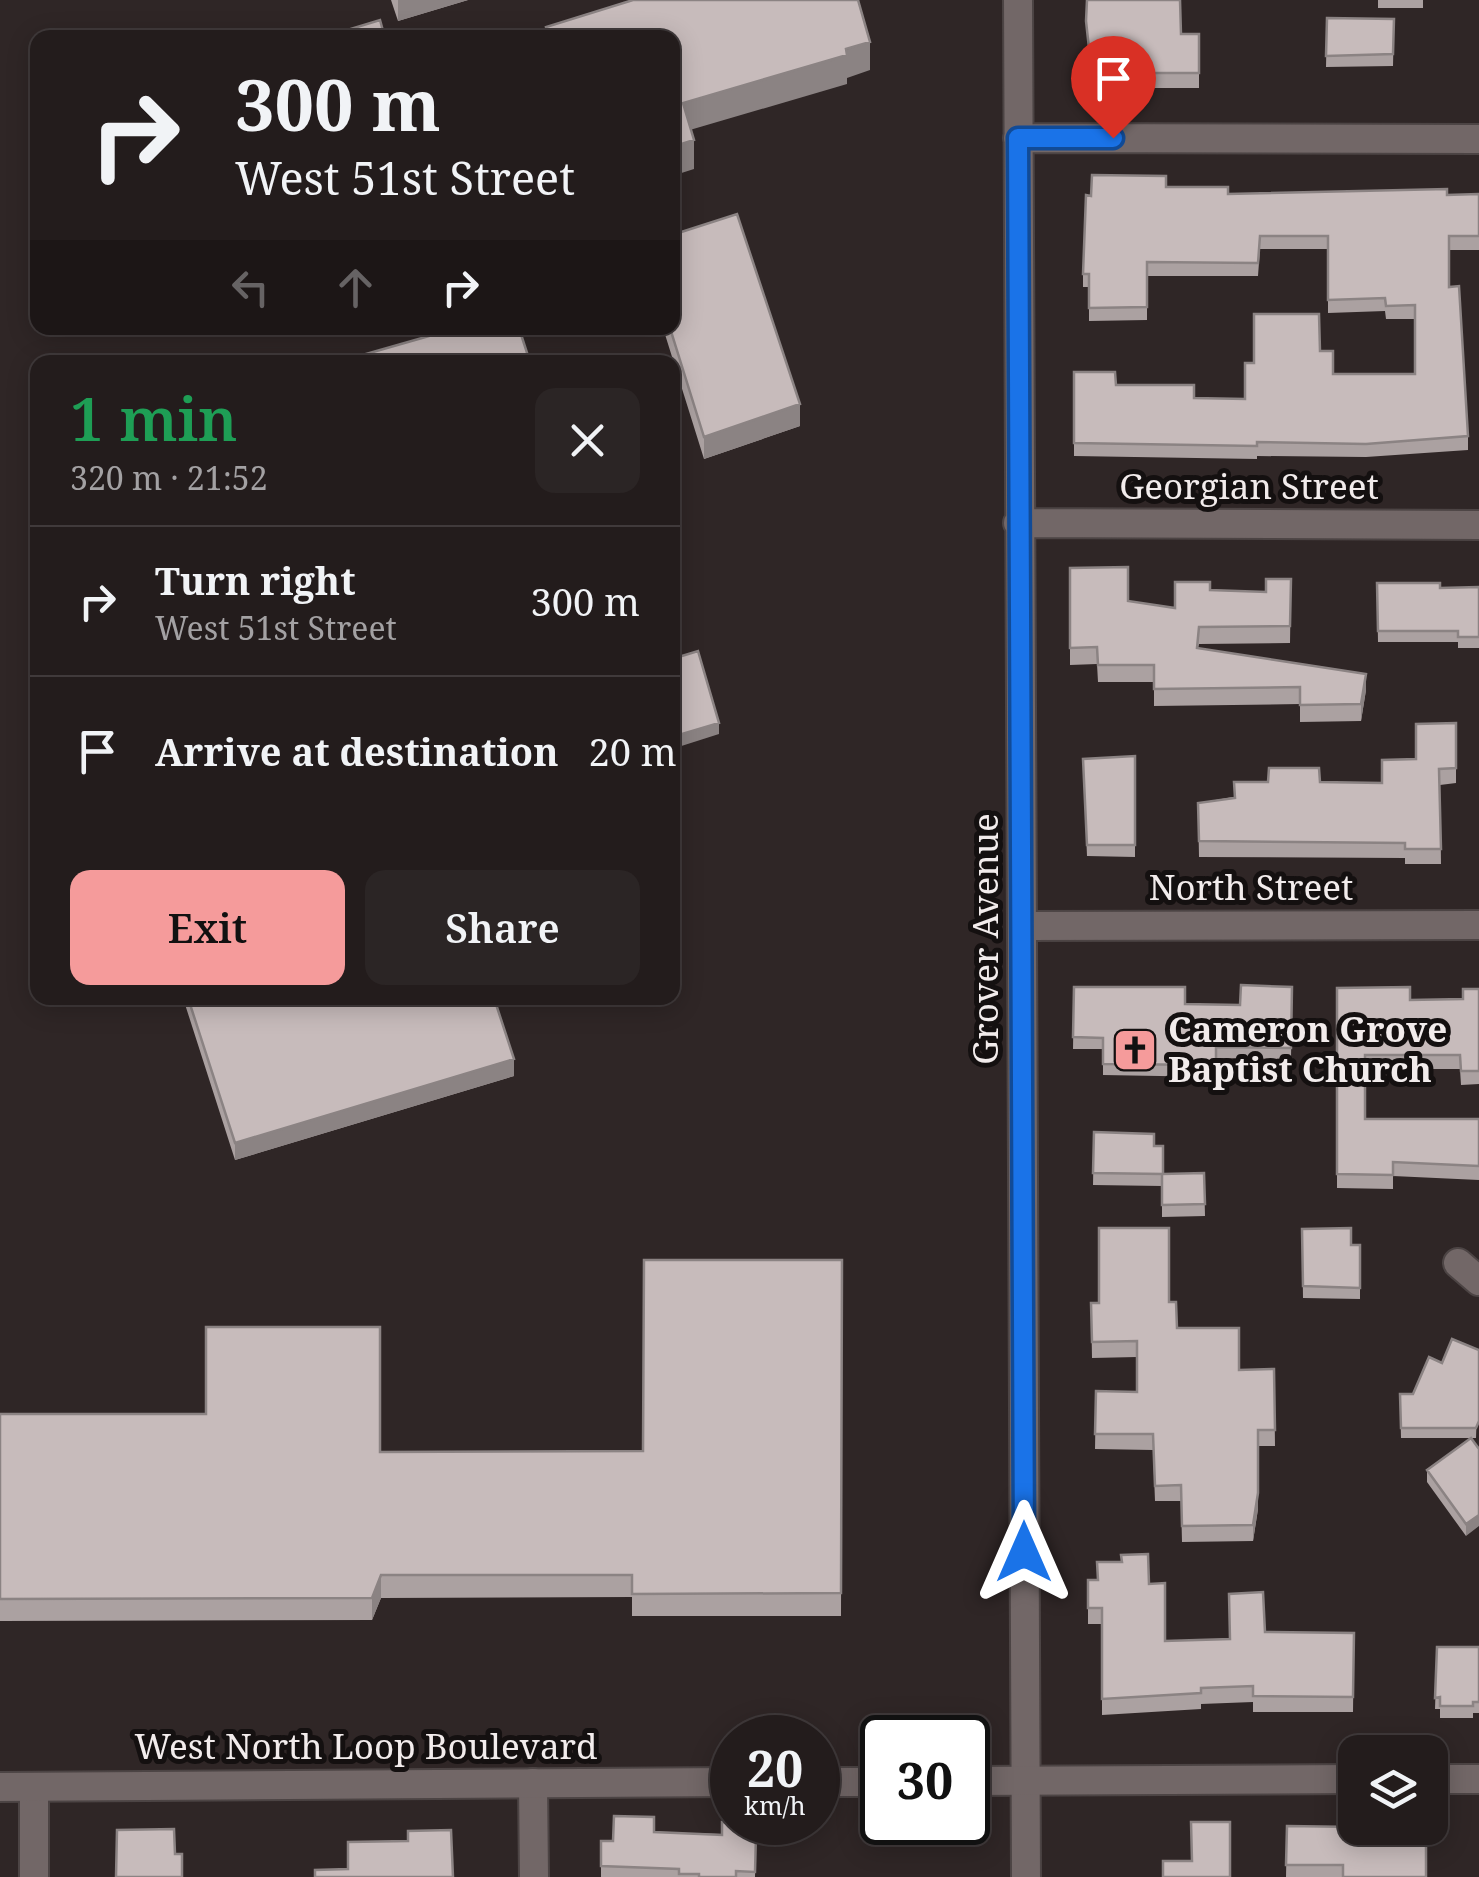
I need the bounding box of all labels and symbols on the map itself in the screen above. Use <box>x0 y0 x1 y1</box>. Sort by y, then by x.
pin <box>1071 36 1156 139</box>
street label: Georgian Street <box>1119 462 1379 509</box>
street label: Grover Avenue <box>961 813 1008 1065</box>
street label: North Street <box>1149 863 1353 910</box>
place label: Cameron Grove Baptist Church <box>1168 1005 1447 1092</box>
church icon: Cameron Grove Baptist Church <box>1112 1027 1158 1073</box>
position arrow <box>972 1500 1076 1604</box>
speed limit sign: 30 <box>860 1715 990 1845</box>
street label: West North Loop Boulevard <box>134 1722 598 1769</box>

